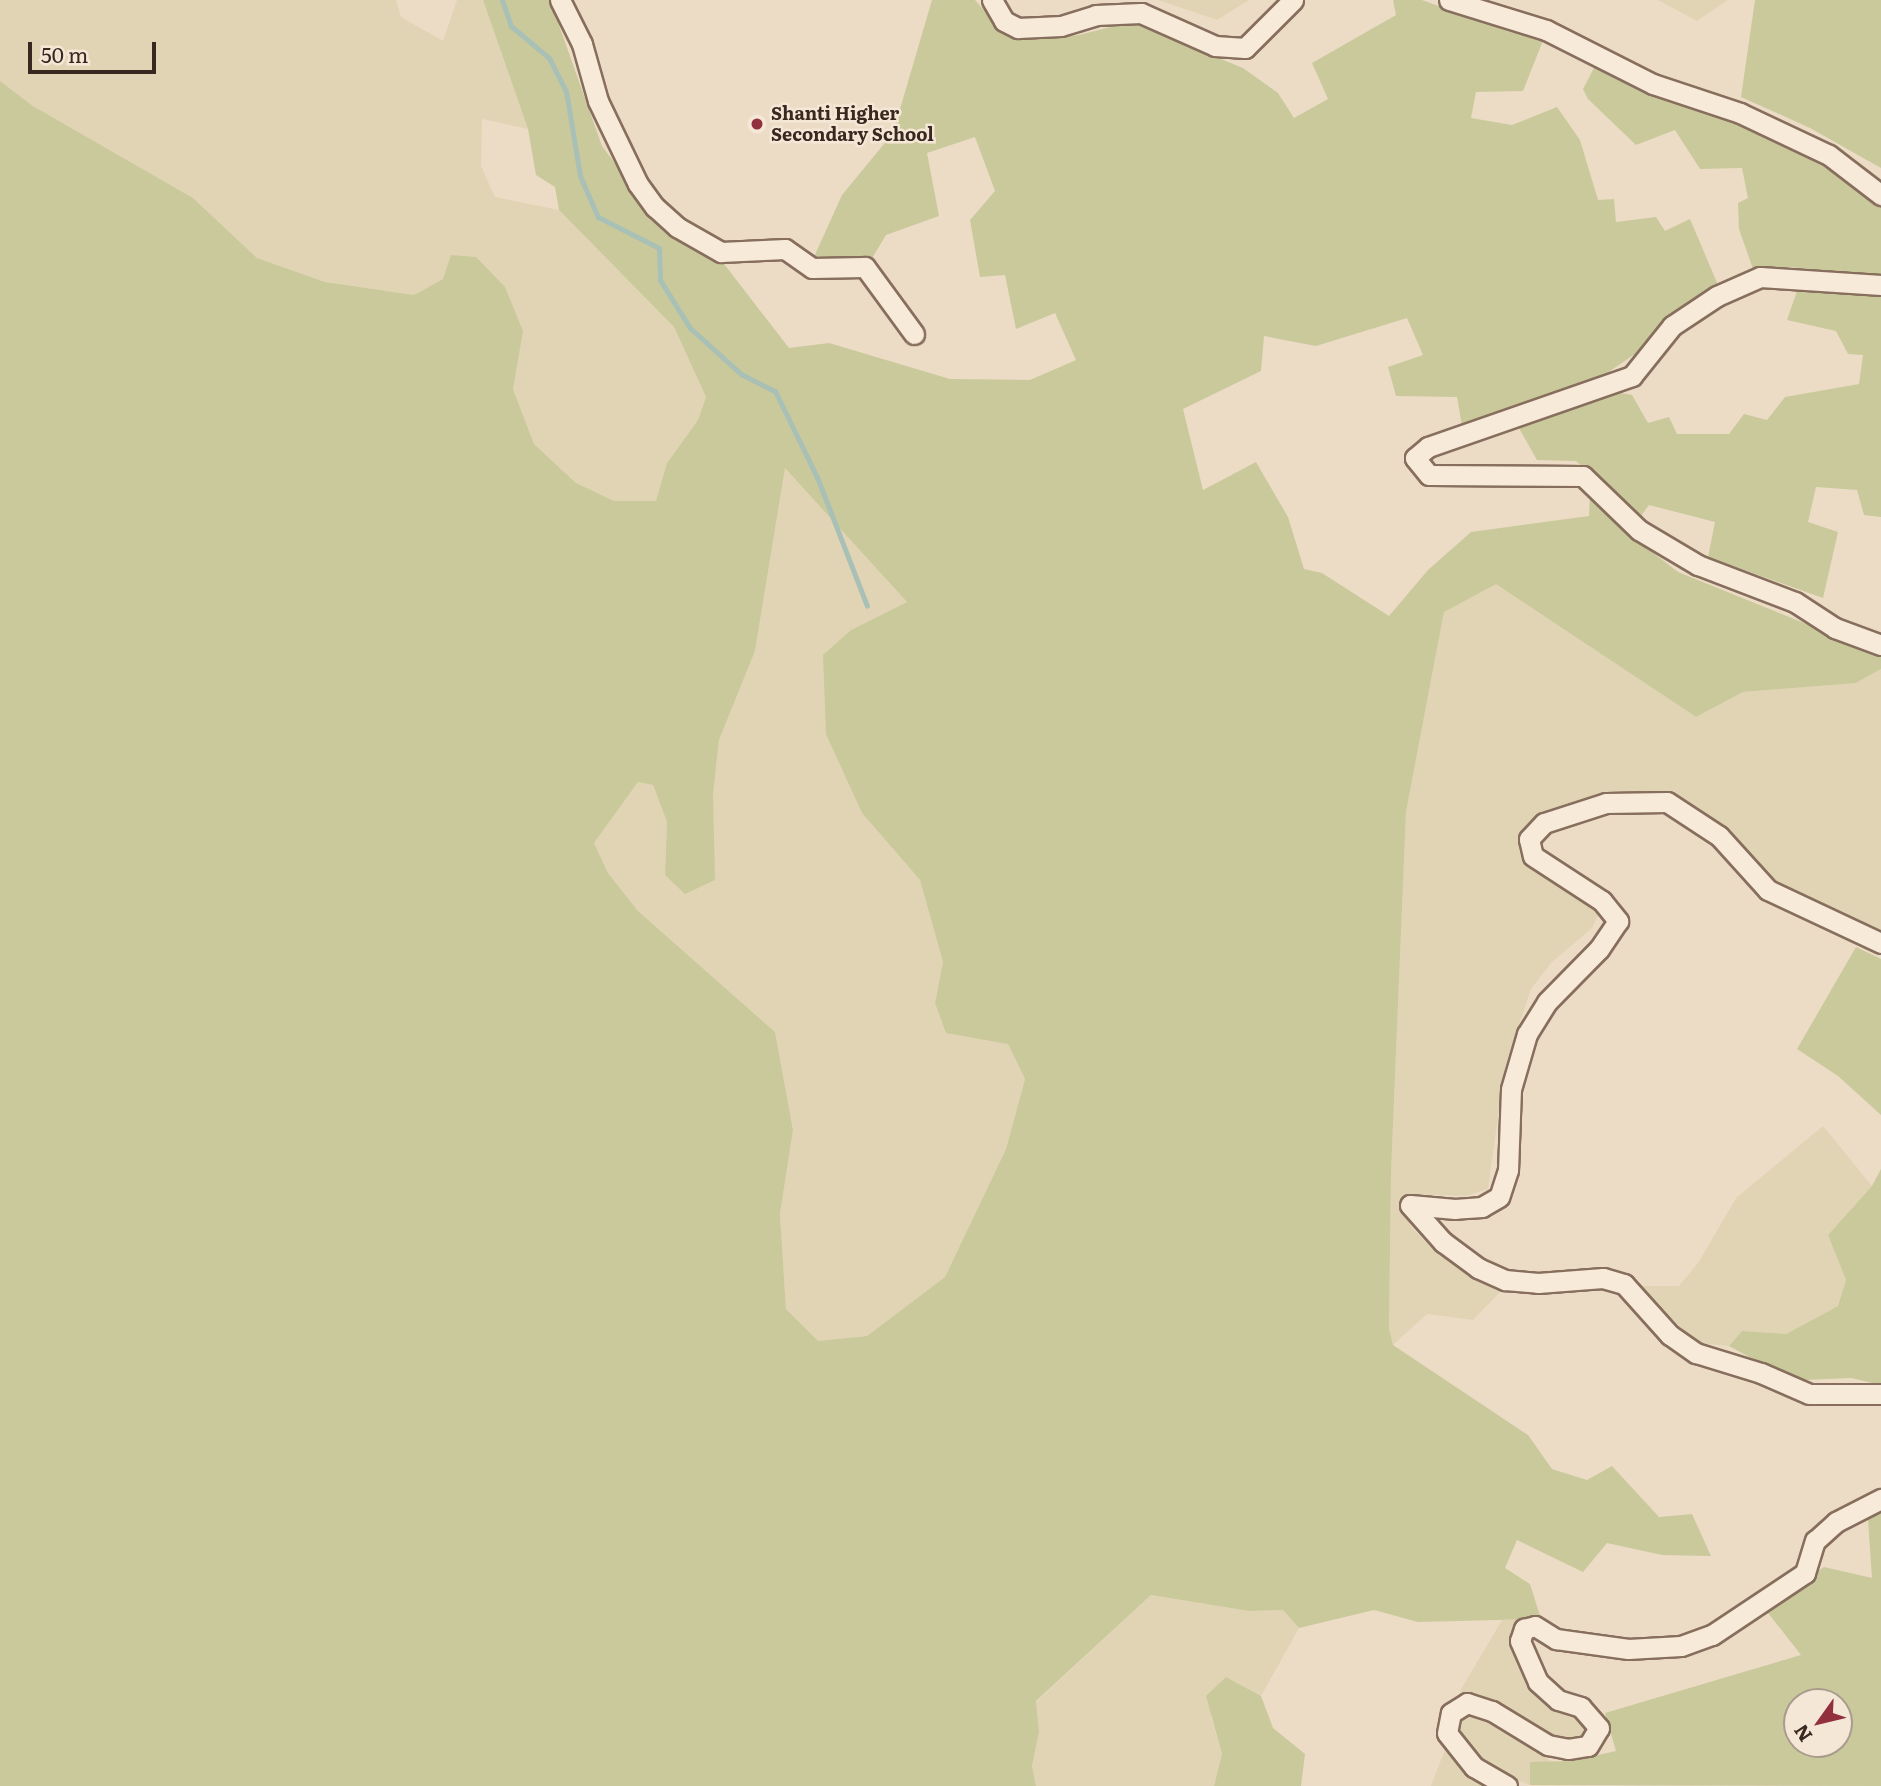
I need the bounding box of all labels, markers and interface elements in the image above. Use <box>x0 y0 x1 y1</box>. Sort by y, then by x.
scale bar <box>32 28 159 72</box>
text: 50 m <box>41 38 88 69</box>
place label: Shanti Higher Secondary School <box>771 103 934 146</box>
marker: Shanti Higher Secondary School <box>749 116 765 132</box>
north arrow <box>1783 1688 1853 1758</box>
text: N <box>1786 1719 1818 1748</box>

